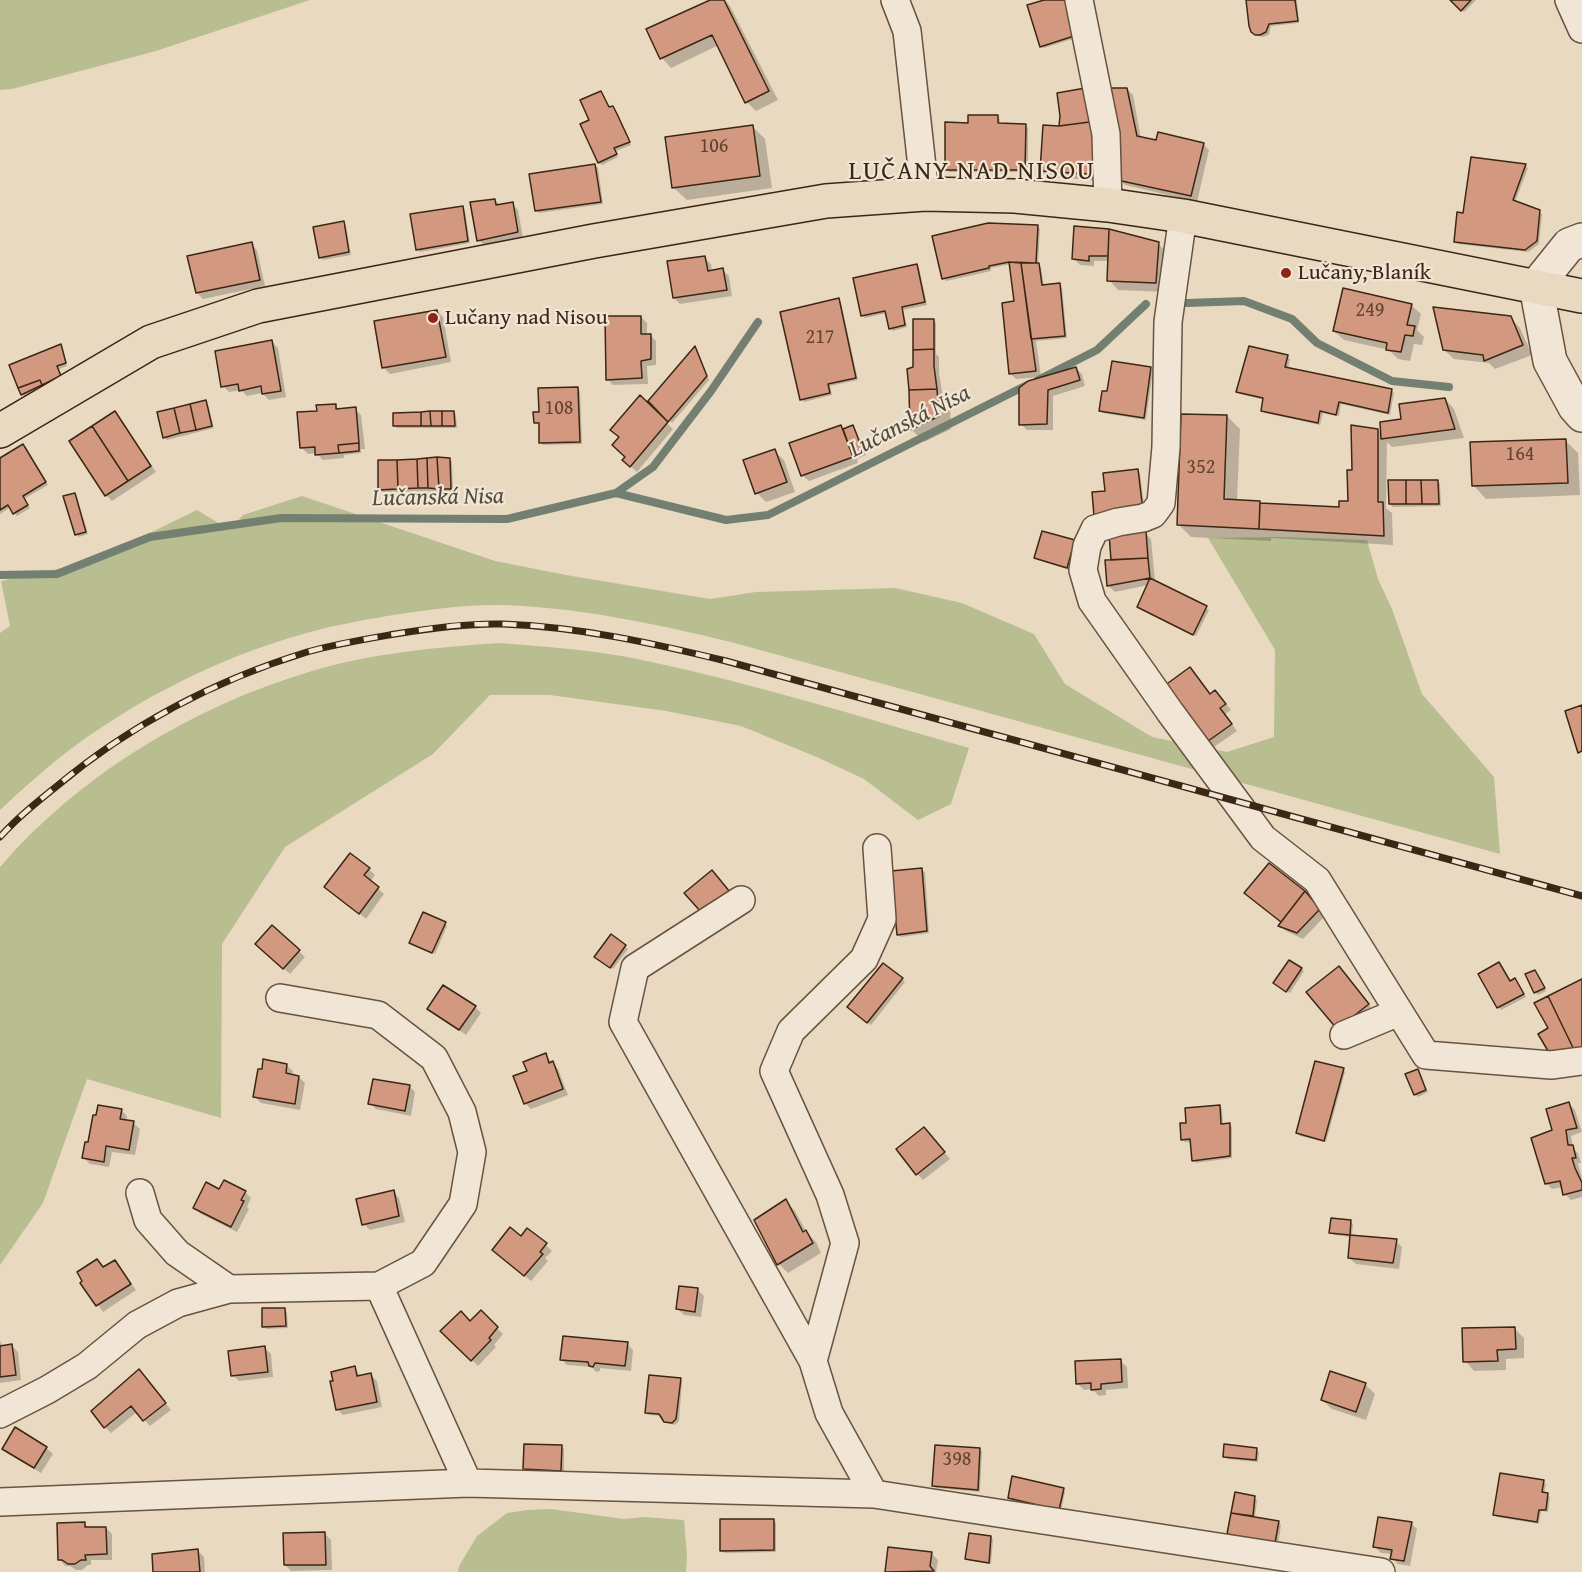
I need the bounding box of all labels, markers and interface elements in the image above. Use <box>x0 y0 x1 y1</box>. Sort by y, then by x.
house number: 106 <box>700 135 728 159</box>
district label: LUČANY NAD NISOU <box>849 156 1095 188</box>
place label: Lučany, Blaník <box>1298 260 1431 286</box>
marker: Lučany, Blaník <box>1279 266 1293 280</box>
house number: 249 <box>1356 299 1384 323</box>
place label: Lučany nad Nisou <box>445 305 608 331</box>
marker: Lučany nad Nisou <box>426 311 440 325</box>
house number: 217 <box>806 326 834 350</box>
water label: Lučanská Nisa <box>845 379 975 465</box>
house number: 108 <box>545 397 573 421</box>
house number: 164 <box>1506 443 1534 467</box>
house number: 352 <box>1187 456 1215 480</box>
water label: Lučanská Nisa <box>372 482 504 514</box>
house number: 398 <box>943 1448 971 1472</box>

